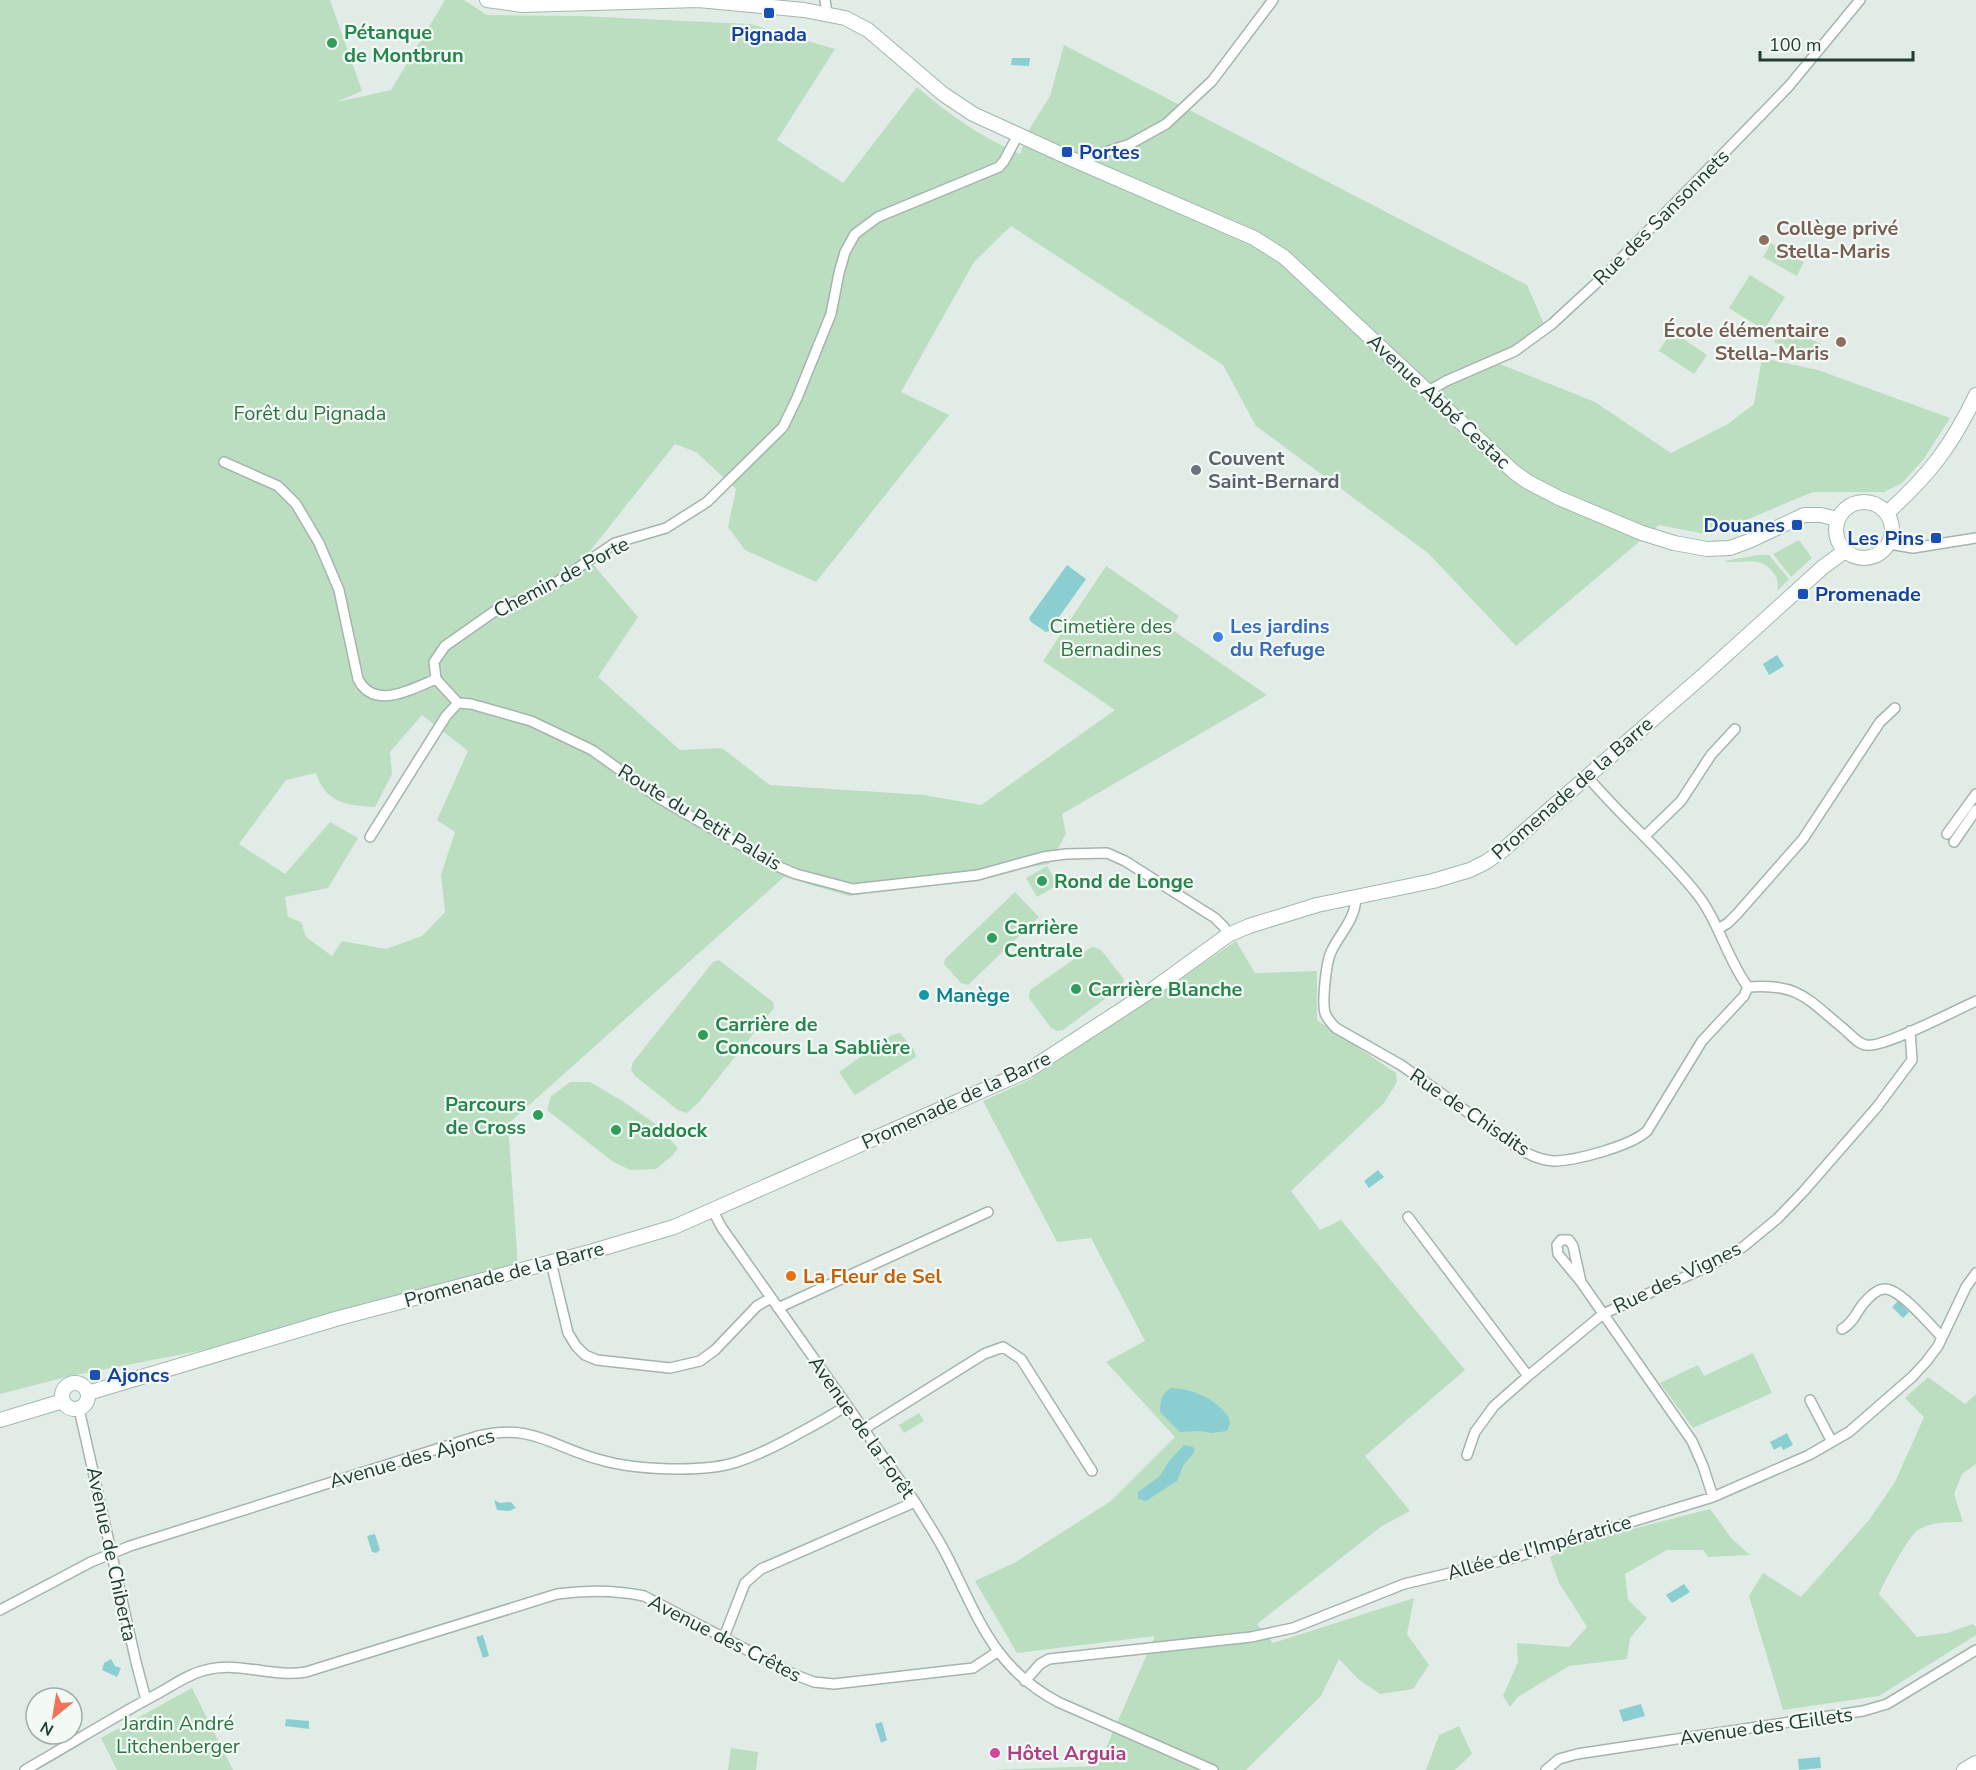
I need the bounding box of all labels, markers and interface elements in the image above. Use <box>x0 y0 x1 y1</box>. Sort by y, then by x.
marker: Pignada <box>762 6 776 20</box>
place label: Pétanque de Montbrun <box>344 19 464 69</box>
place label: Pignada <box>731 21 807 48</box>
scale bar <box>1760 24 1913 62</box>
text: 100 m <box>1769 33 1821 57</box>
marker: Pétanque de Montbrun <box>325 36 339 50</box>
place label: Portes <box>1079 139 1140 166</box>
street label: Rue des Sansonnets <box>1587 143 1735 291</box>
marker: Portes <box>1060 145 1074 159</box>
place label: Collège privé Stella-Maris <box>1776 215 1898 265</box>
marker: Collège privé Stella-Maris <box>1757 233 1771 247</box>
place label: École élémentaire Stella-Maris <box>1664 317 1829 367</box>
street label: Avenue Abbé Cestac <box>1361 328 1516 475</box>
marker: École élémentaire Stella-Maris <box>1834 335 1848 349</box>
park label: Forêt du Pignada <box>234 400 386 427</box>
place label: Couvent Saint-Bernard <box>1208 445 1339 495</box>
marker: Couvent Saint-Bernard <box>1189 463 1203 477</box>
place label: Douanes <box>1703 512 1785 539</box>
marker: Douanes <box>1790 518 1804 532</box>
place label: Les Pins <box>1847 525 1924 552</box>
street label: Chemin de Porte <box>489 530 634 625</box>
marker: Les Pins <box>1929 531 1943 545</box>
place label: Promenade <box>1815 581 1921 608</box>
marker: Promenade <box>1796 587 1810 601</box>
park label: Cimetière des Bernadines <box>1050 613 1172 663</box>
place label: Les jardins du Refuge <box>1230 613 1330 663</box>
marker: Les jardins du Refuge <box>1211 630 1225 644</box>
street label: Promenade de la Barre <box>1486 711 1659 866</box>
street label: Route du Petit Palais <box>613 758 787 877</box>
place label: Rond de Longe <box>1054 868 1194 895</box>
marker: Rond de Longe <box>1035 874 1049 888</box>
place label: Carrière Centrale <box>1004 914 1083 964</box>
marker: Carrière Centrale <box>985 931 999 945</box>
place label: Carrière Blanche <box>1088 976 1243 1003</box>
place label: Manège <box>936 982 1010 1009</box>
marker: Carrière Blanche <box>1069 982 1083 996</box>
marker: Manège <box>917 988 931 1002</box>
place label: Carrière de Concours La Sablière <box>715 1011 910 1061</box>
marker: Carrière de Concours La Sablière <box>696 1028 710 1042</box>
street label: Promenade de la Barre <box>857 1045 1055 1156</box>
street label: Rue de Chisdits <box>1404 1062 1535 1163</box>
place label: Parcours de Cross <box>445 1091 526 1141</box>
marker: Parcours de Cross <box>531 1108 545 1122</box>
place label: Paddock <box>628 1117 708 1144</box>
marker: Paddock <box>609 1123 623 1137</box>
street label: Promenade de la Barre <box>401 1235 607 1314</box>
street label: Rue des Vignes <box>1609 1235 1746 1320</box>
place label: La Fleur de Sel <box>803 1263 942 1290</box>
marker: La Fleur de Sel <box>784 1269 798 1283</box>
street label: Avenue de la Forêt <box>802 1350 922 1505</box>
place label: Ajoncs <box>107 1362 170 1389</box>
marker: Ajoncs <box>88 1368 102 1382</box>
street label: Avenue des Ajoncs <box>326 1422 498 1495</box>
street label: Avenue de Chiberta <box>80 1464 143 1644</box>
street label: Allée de l'Impératrice <box>1444 1508 1634 1587</box>
street label: Avenue des Crêtes <box>644 1588 806 1689</box>
north arrow <box>24 1686 84 1746</box>
street label: Avenue des Œillets <box>1678 1701 1855 1752</box>
park label: Jardin André Litchenberger <box>116 1710 240 1760</box>
text: N <box>36 1716 58 1741</box>
place label: Hôtel Arguia <box>1007 1740 1126 1767</box>
marker: Hôtel Arguia <box>988 1746 1002 1760</box>

